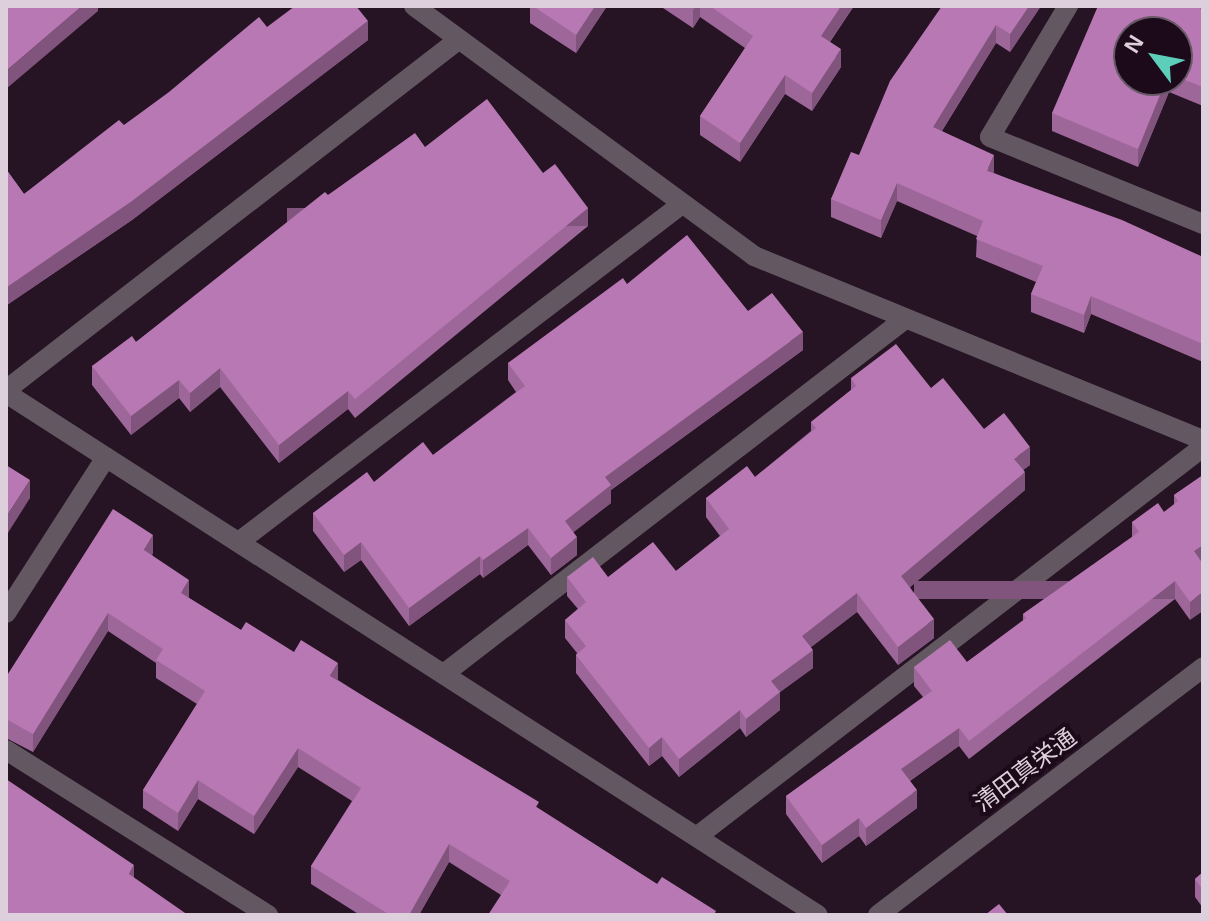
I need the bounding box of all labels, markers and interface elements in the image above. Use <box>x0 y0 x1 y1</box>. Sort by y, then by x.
north arrow <box>1113 16 1193 96</box>
text: N <box>1119 31 1149 57</box>
street label: 清田真栄通 <box>968 722 1082 818</box>

